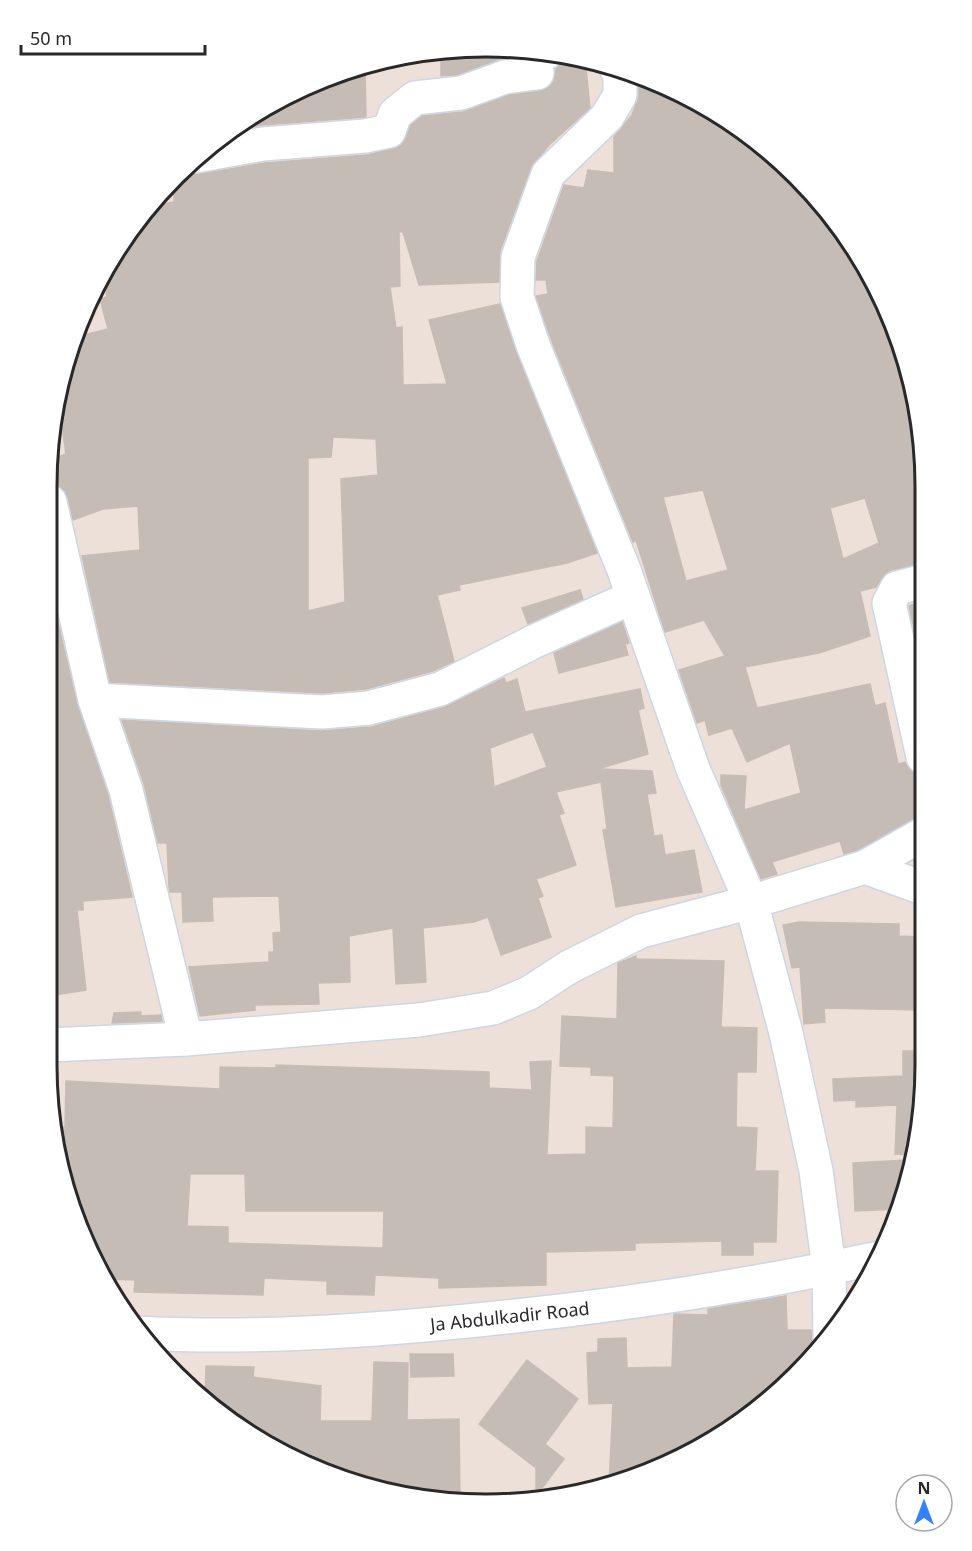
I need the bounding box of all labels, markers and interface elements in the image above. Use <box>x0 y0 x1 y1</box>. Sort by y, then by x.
scale bar <box>21 18 206 56</box>
text: 50 m <box>30 26 72 50</box>
street label: Ja Abdulkadir Road <box>427 1296 591 1337</box>
north arrow <box>894 1473 954 1533</box>
text: N <box>917 1477 931 1499</box>

